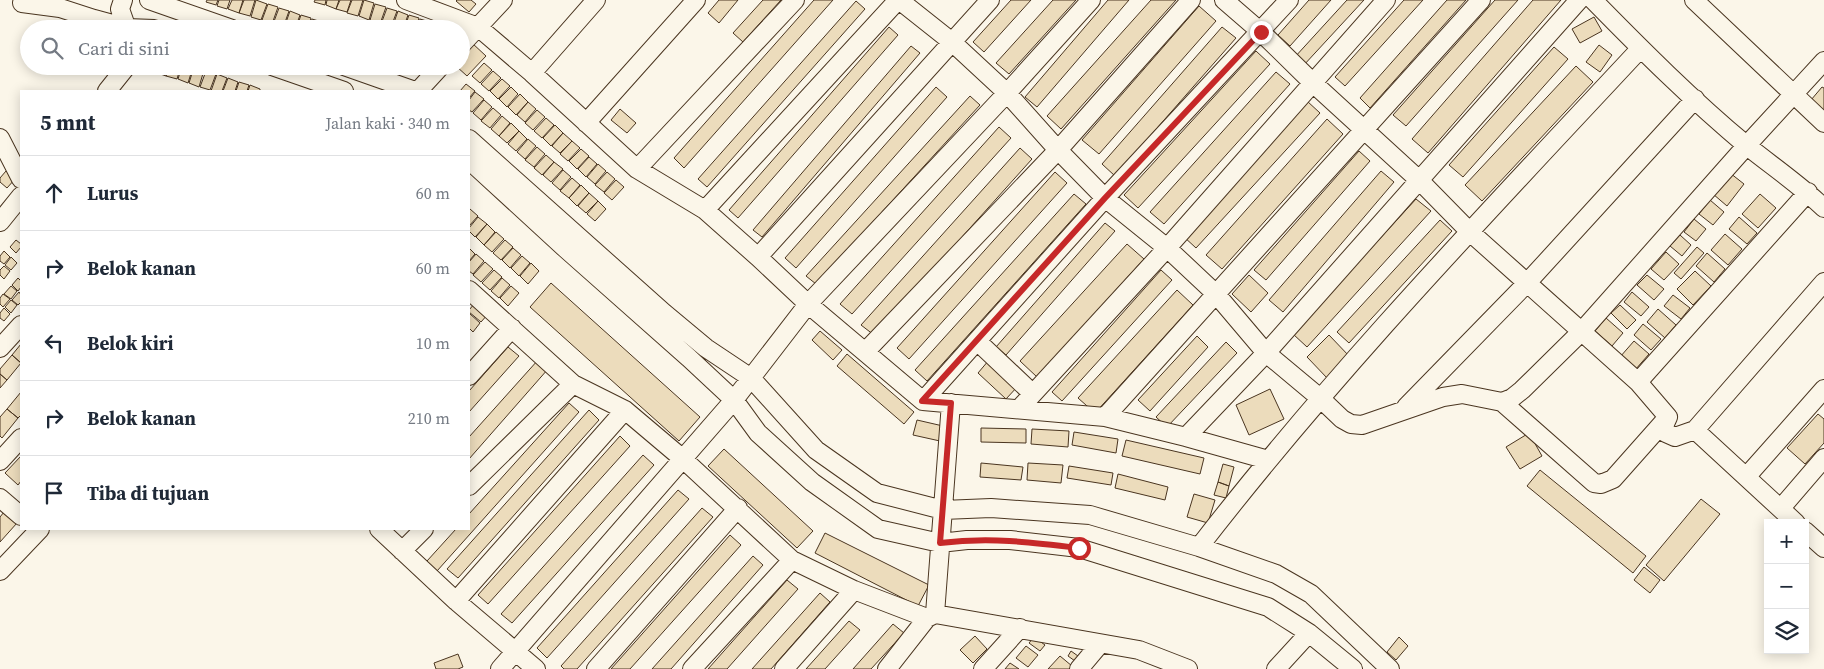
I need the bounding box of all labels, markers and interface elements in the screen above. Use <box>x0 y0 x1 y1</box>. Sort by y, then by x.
search box <box>20 20 470 75</box>
route end <box>1250 21 1273 44</box>
icon: search <box>38 34 66 62</box>
text: Cari di sini <box>78 35 170 61</box>
text: 5 mnt <box>40 108 95 137</box>
text: Jalan kaki · 340 m <box>325 112 450 134</box>
icon: ahead <box>40 179 68 207</box>
text: Lurus <box>87 180 138 206</box>
text: 60 m <box>416 182 450 204</box>
icon: right <box>40 254 68 282</box>
text: Belok kanan <box>87 255 196 281</box>
text: 60 m <box>416 257 450 279</box>
icon: left <box>40 329 68 357</box>
text: Belok kiri <box>87 330 174 356</box>
text: 10 m <box>416 332 450 354</box>
icon: right <box>40 404 68 432</box>
text: Belok kanan <box>87 405 196 431</box>
text: 210 m <box>408 407 450 429</box>
icon: arrive <box>40 479 68 507</box>
text: Tiba di tujuan <box>87 480 209 506</box>
map controls <box>1764 519 1809 654</box>
button: + <box>1764 519 1809 564</box>
route start <box>1068 537 1091 560</box>
button: − <box>1764 564 1809 609</box>
button: layers <box>1764 609 1809 654</box>

